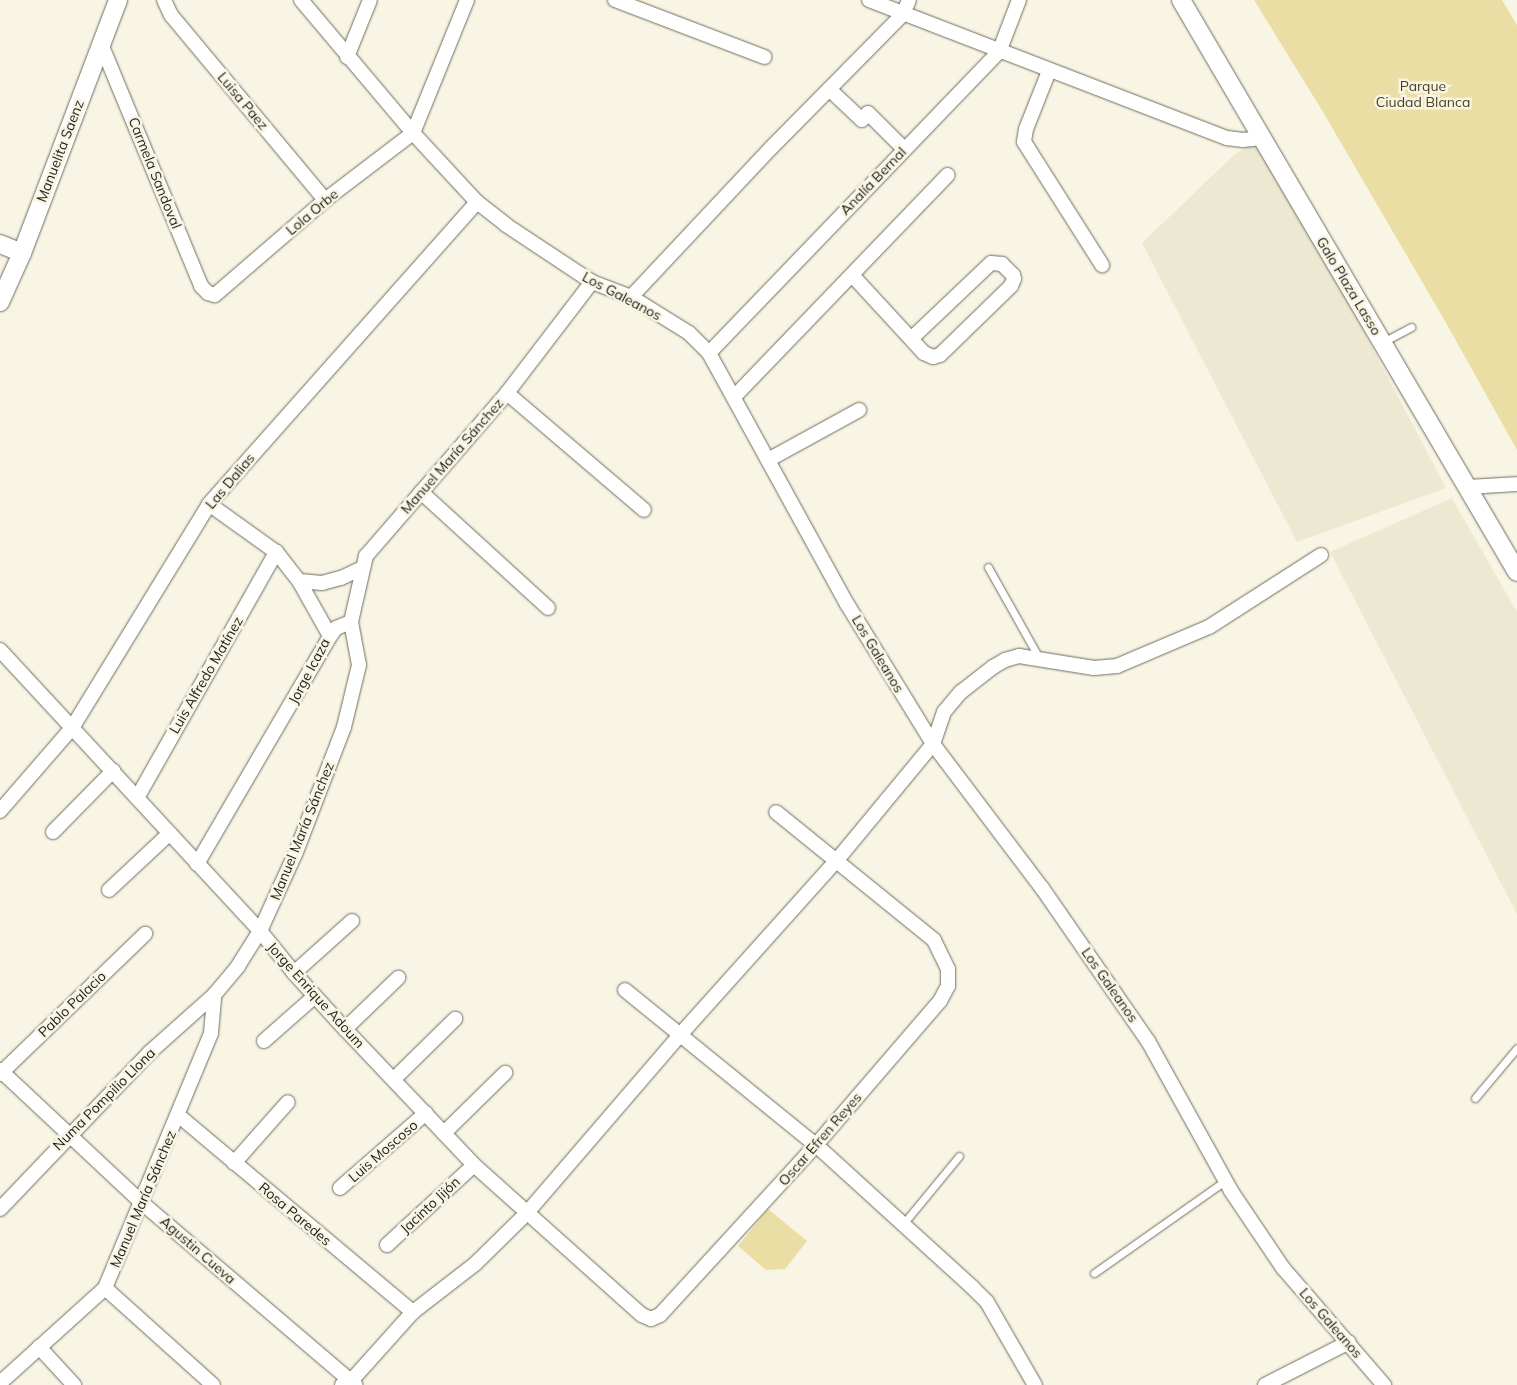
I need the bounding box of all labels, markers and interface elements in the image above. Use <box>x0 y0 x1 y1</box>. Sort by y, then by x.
street label: Luisa Paez <box>214 69 272 133</box>
park label: Parque Ciudad Blanca <box>1376 78 1470 110</box>
street label: Manuelita Saenz <box>33 98 87 204</box>
street label: Carmela Sandoval <box>125 115 185 231</box>
street label: Analía Bernal <box>836 144 910 218</box>
street label: Lola Orbe <box>283 185 341 239</box>
street label: Galo Plaza Lasso <box>1313 234 1385 338</box>
street label: Los Galeanos <box>580 268 664 324</box>
street label: Manuel María Sánchez <box>397 395 507 517</box>
street label: Las Dalias <box>202 450 258 512</box>
street label: Los Galeanos <box>848 612 908 696</box>
street label: Luis Alfredo Matínez <box>166 614 246 736</box>
street label: Jorge Icaza <box>285 635 333 707</box>
street label: Manuel María Sánchez <box>267 759 337 903</box>
street label: Jorge Enrique Adoum <box>264 939 368 1051</box>
street label: Los Galeanos <box>1078 944 1142 1026</box>
street label: Pablo Palacio <box>35 967 109 1041</box>
street label: Numa Pompilio Llona <box>49 1044 159 1154</box>
street label: Oscar Efren Reyes <box>775 1089 865 1189</box>
street label: Luis Moscoso <box>345 1116 421 1186</box>
street label: Manuel María Sánchez <box>106 1128 180 1270</box>
street label: Jacinto Jijón <box>397 1173 463 1237</box>
street label: Rosa Paredes <box>255 1179 335 1249</box>
street label: Agustin Cueva <box>157 1213 239 1287</box>
street label: Los Galeanos <box>1296 1285 1366 1361</box>

